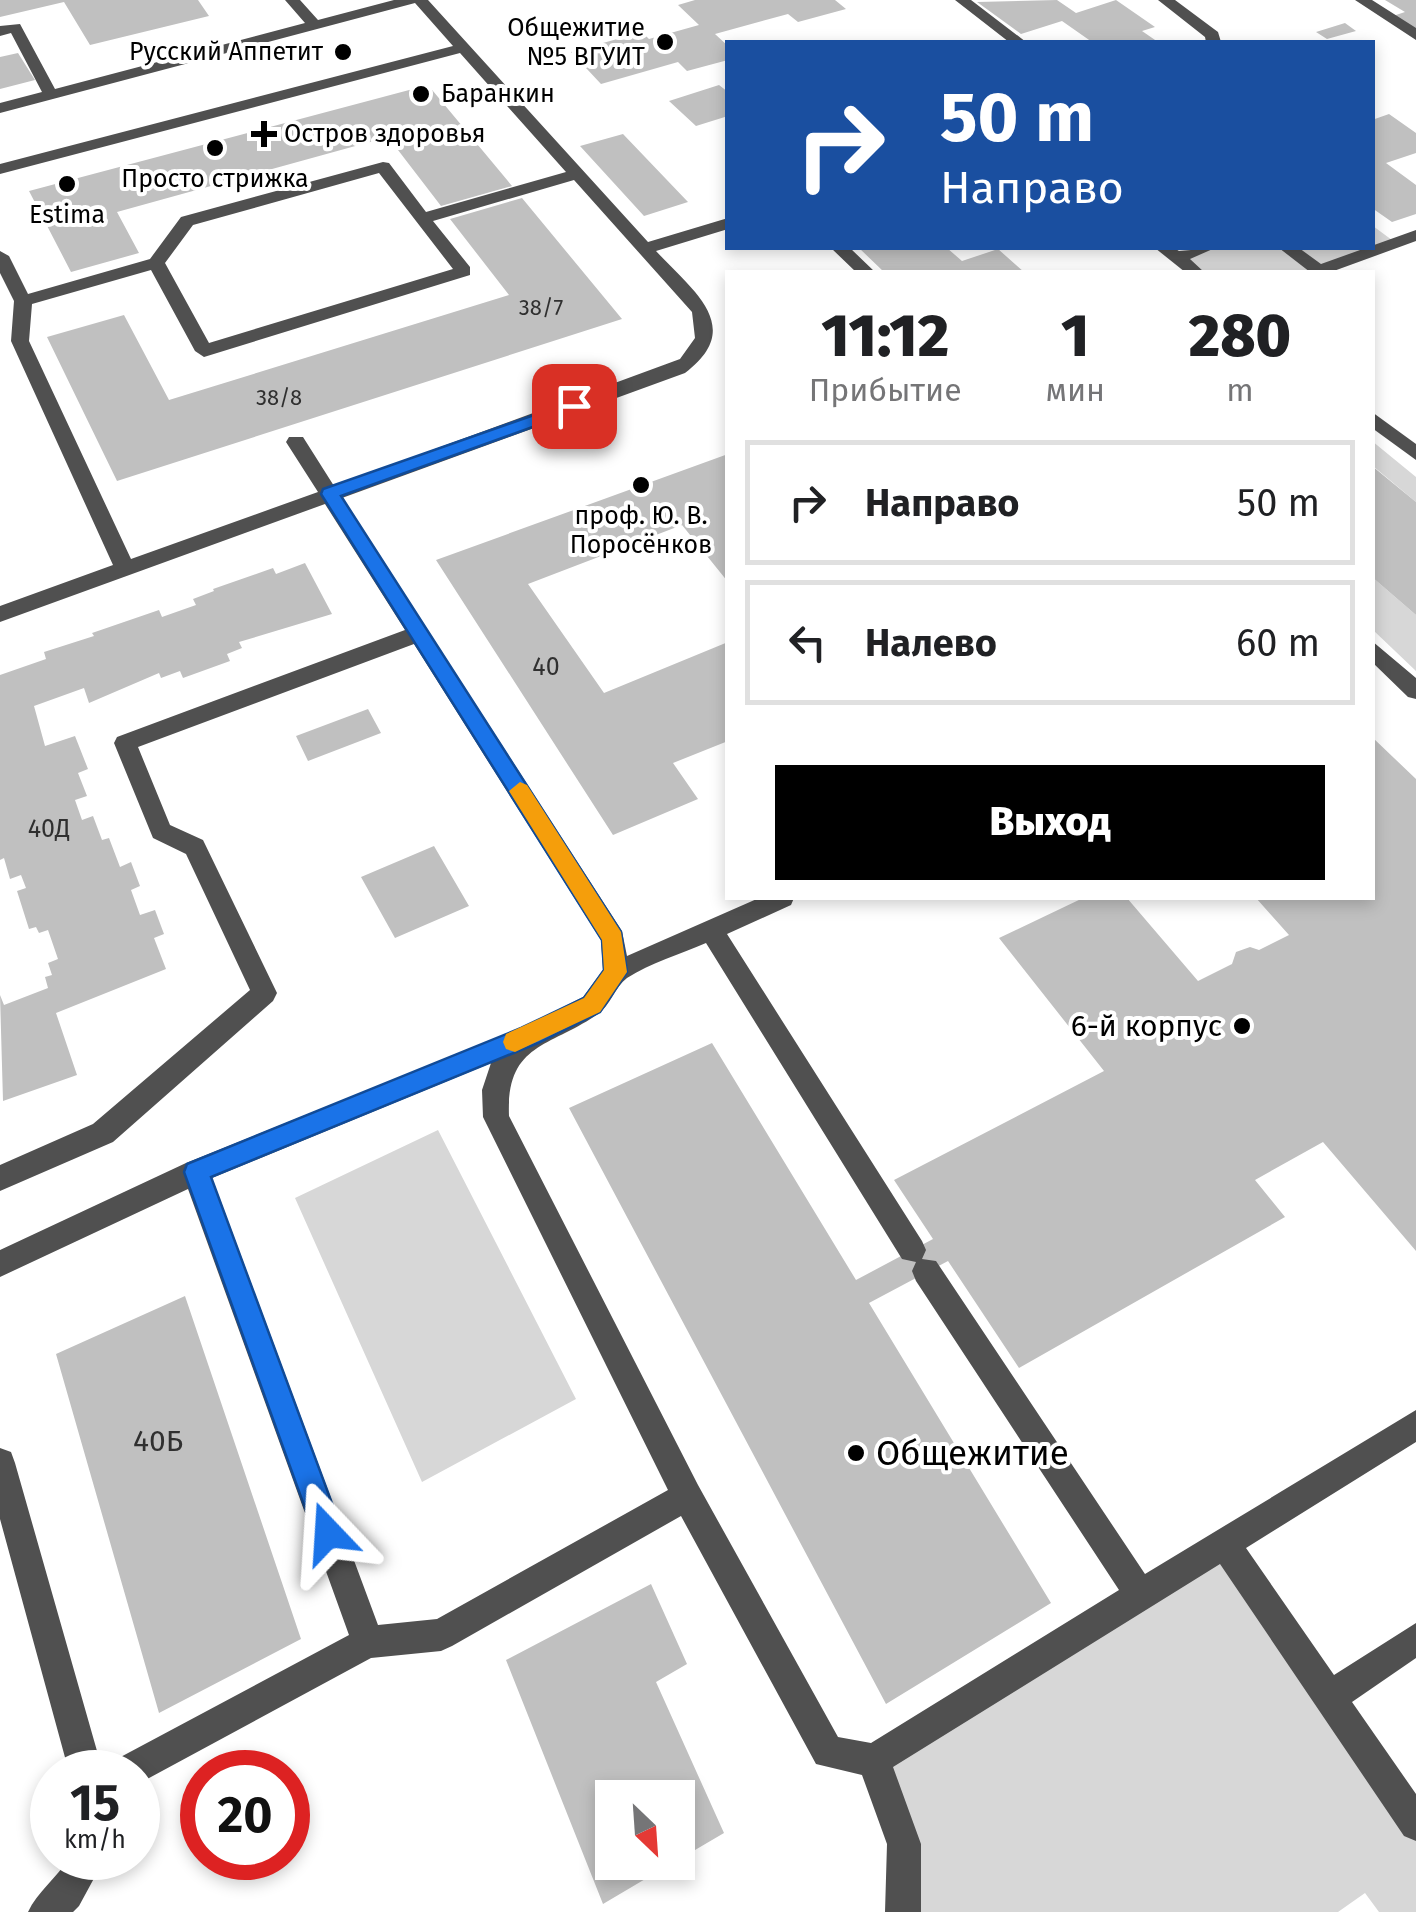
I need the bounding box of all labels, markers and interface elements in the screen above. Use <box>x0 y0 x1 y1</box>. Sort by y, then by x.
place label: Общежитие №5 ВГУИТ <box>507 13 645 72</box>
marker: Общежитие №5 ВГУИТ <box>654 31 676 53</box>
place label: Русский Аппетит <box>129 37 324 67</box>
marker: Русский Аппетит <box>332 41 354 63</box>
text: 50 m <box>940 76 1094 160</box>
place label: Баранкин <box>441 79 555 109</box>
icon: right <box>775 80 905 210</box>
marker: Баранкин <box>410 83 432 105</box>
place label: Остров здоровья <box>284 119 486 149</box>
marker: Остров здоровья <box>253 123 275 145</box>
marker: Просто стрижка <box>204 137 226 159</box>
text: Направо <box>940 161 1124 215</box>
place label: Просто стрижка <box>121 164 309 194</box>
marker: Estima <box>56 173 78 195</box>
place label: Estima <box>29 200 105 230</box>
house number: 38/7 <box>519 294 563 321</box>
text: 11:12 <box>821 300 949 372</box>
text: 1 <box>1061 300 1089 372</box>
text: 280 <box>1189 300 1291 372</box>
pin <box>532 364 617 449</box>
text: Прибытие <box>809 371 962 409</box>
text: мин <box>1045 371 1105 409</box>
text: m <box>1226 371 1254 409</box>
icon: arrive <box>547 379 602 434</box>
house number: 38/8 <box>256 384 302 411</box>
marker: проф. Ю. В. Поросёнков <box>630 474 652 496</box>
icon: right <box>780 475 835 530</box>
text: Направо <box>865 480 1019 526</box>
text: 50 m <box>1237 480 1320 526</box>
place label: проф. Ю. В. Поросёнков <box>570 501 712 560</box>
icon: left <box>780 615 835 670</box>
text: Налево <box>865 620 997 666</box>
text: 60 m <box>1236 620 1320 666</box>
house number: 40 <box>532 652 560 682</box>
button: Выход <box>775 765 1325 880</box>
house number: 40Д <box>28 814 70 844</box>
place label: 6-й корпус <box>1071 1008 1222 1044</box>
marker: 6-й корпус <box>1231 1015 1253 1037</box>
house number: 40Б <box>133 1423 183 1459</box>
place label: Общежитие <box>876 1432 1069 1474</box>
marker: Общежитие <box>845 1442 867 1464</box>
position arrow <box>276 1481 380 1585</box>
speed limit sign: 20 <box>180 1750 310 1880</box>
text: 15 <box>70 1773 120 1833</box>
north arrow <box>595 1780 695 1880</box>
map controls <box>595 1780 695 1880</box>
text: km/h <box>64 1825 126 1855</box>

